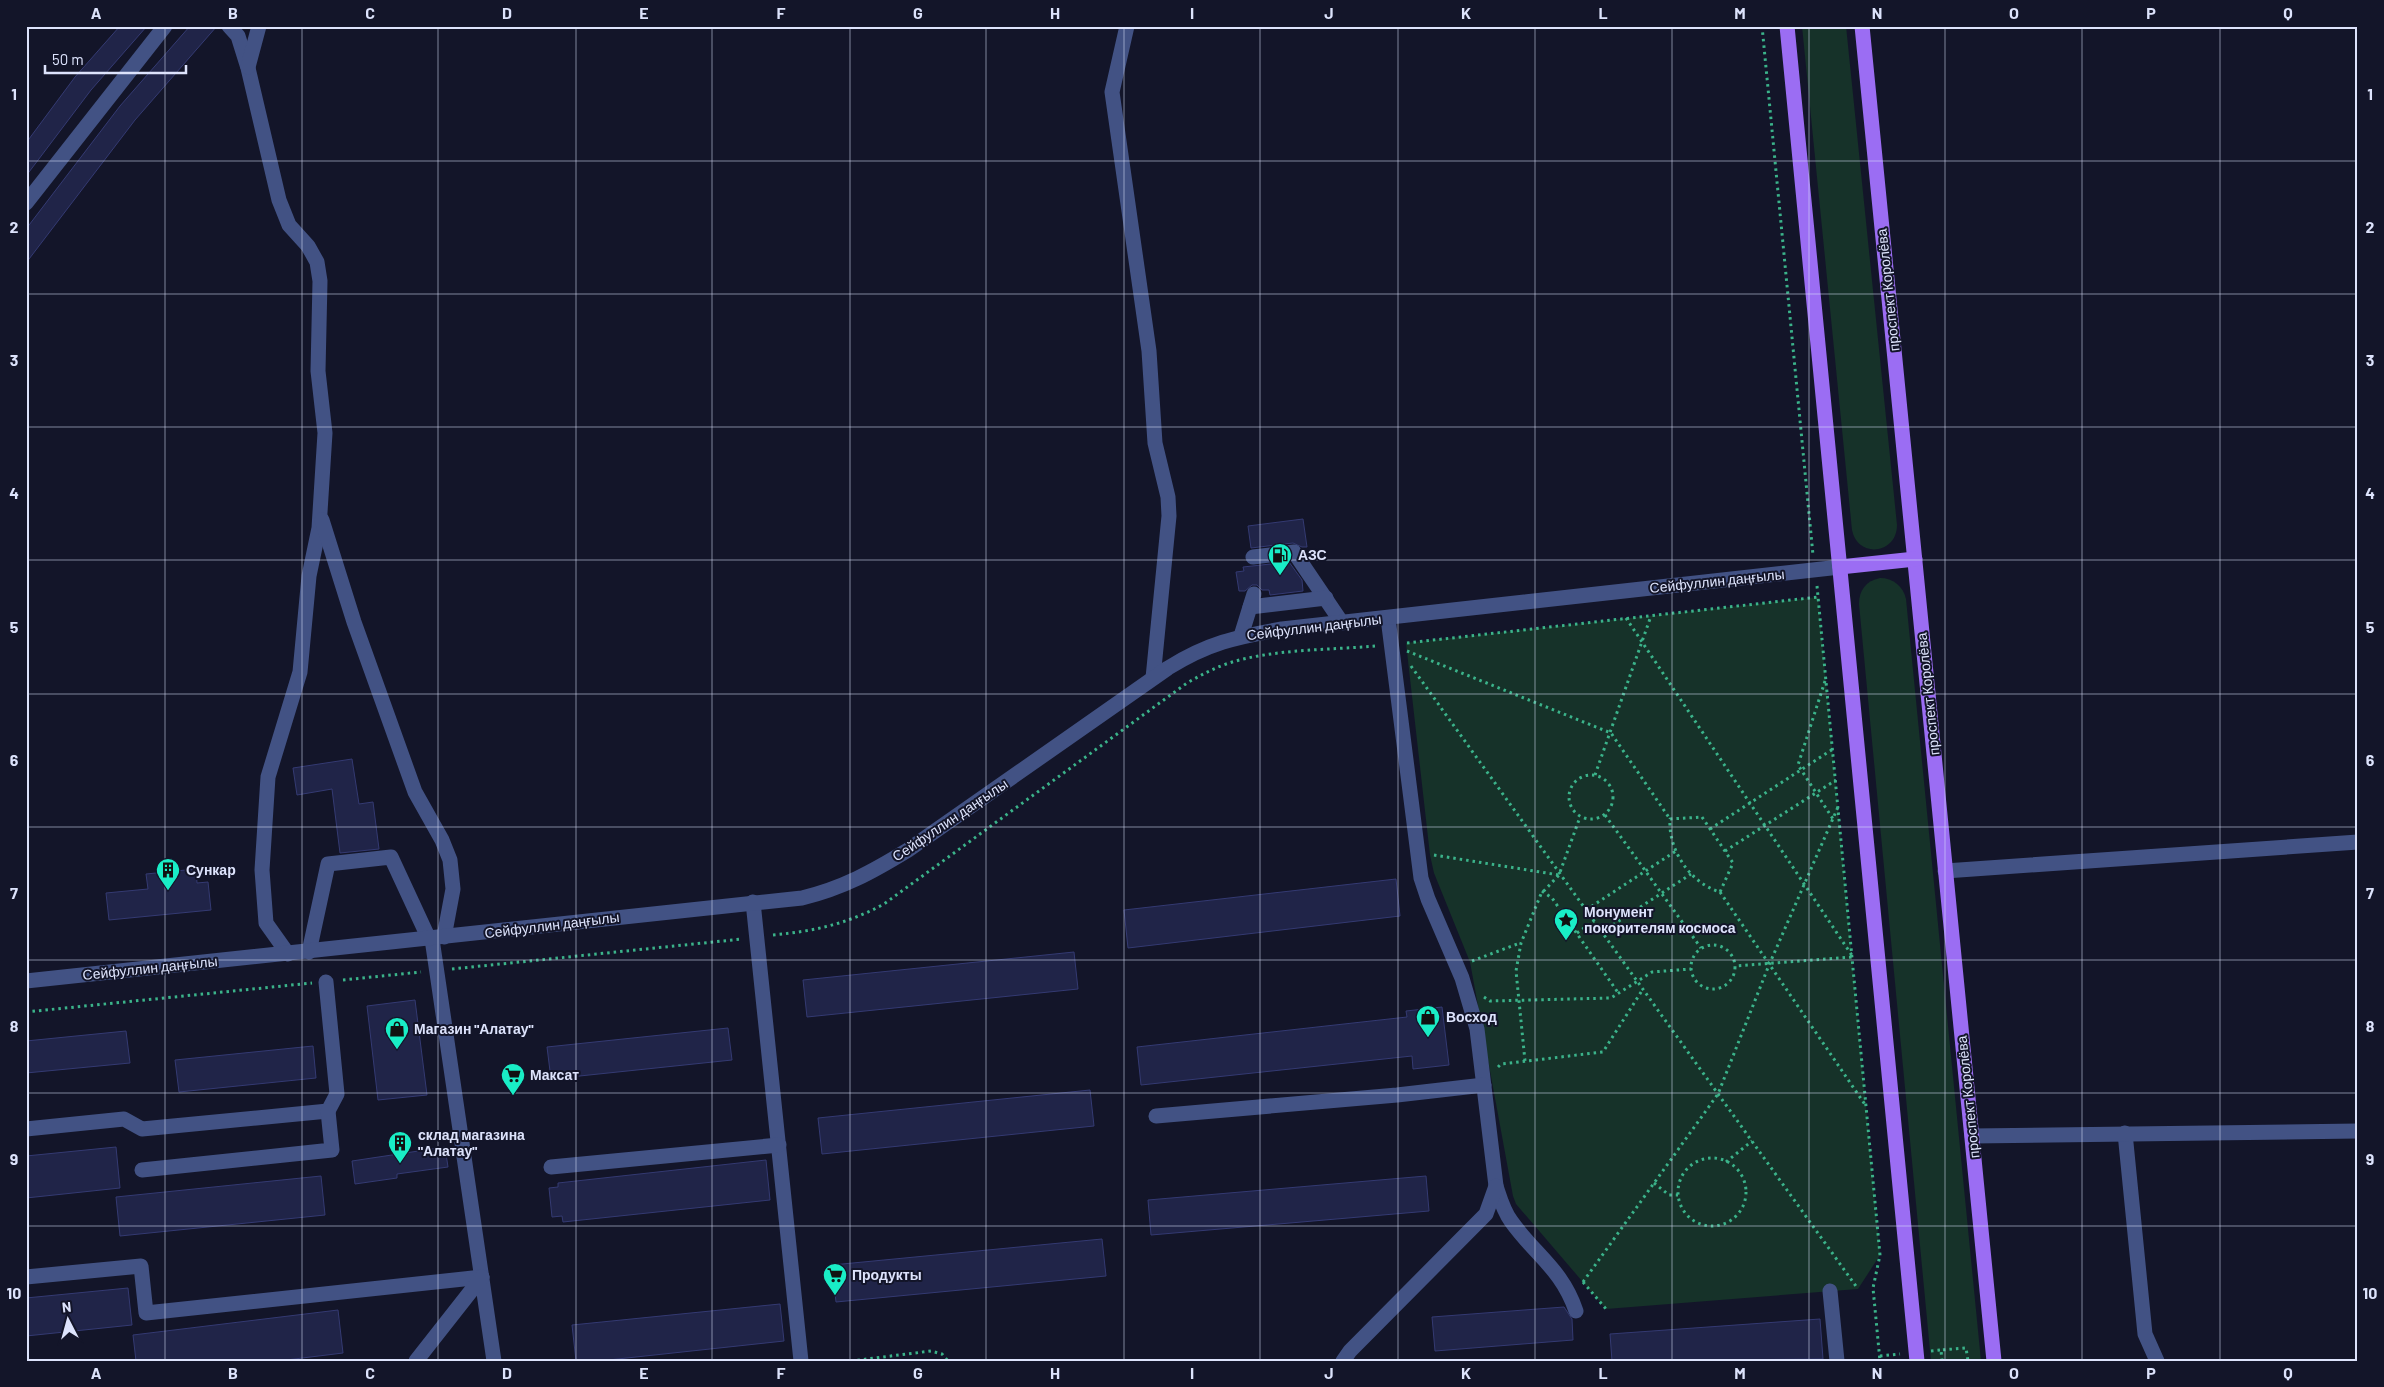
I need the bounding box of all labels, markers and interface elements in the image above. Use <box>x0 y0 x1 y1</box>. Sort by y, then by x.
text: A <box>91 3 102 22</box>
text: B <box>228 3 238 22</box>
text: C <box>365 3 375 22</box>
text: D <box>502 3 512 22</box>
text: E <box>639 3 649 22</box>
text: F <box>777 3 786 22</box>
text: G <box>913 3 923 22</box>
text: H <box>1050 3 1060 22</box>
text: I <box>1190 3 1194 22</box>
text: J <box>1324 3 1334 22</box>
text: K <box>1461 3 1471 22</box>
text: L <box>1598 3 1608 22</box>
text: M <box>1734 3 1746 22</box>
text: N <box>1872 3 1882 22</box>
text: O <box>2009 3 2019 22</box>
text: P <box>2146 3 2156 22</box>
text: Q <box>2283 3 2293 22</box>
scale bar <box>45 42 186 74</box>
text: 50 m <box>52 50 84 68</box>
text: 1 <box>11 84 17 103</box>
text: 1 <box>2367 84 2373 103</box>
text: 2 <box>10 217 19 236</box>
text: 2 <box>2366 217 2375 236</box>
street label: проспект Королёва <box>1873 228 1902 352</box>
text: 3 <box>10 350 18 369</box>
text: 3 <box>2366 350 2374 369</box>
text: 4 <box>9 483 19 502</box>
text: 4 <box>2365 483 2375 502</box>
fuel station icon: АЗС <box>1267 542 1293 576</box>
place label: АЗС <box>1298 546 1327 563</box>
street label: Сейфуллин даңғылы <box>1649 565 1785 596</box>
street label: Сейфуллин даңғылы <box>1246 610 1382 643</box>
text: 5 <box>10 617 19 636</box>
text: 5 <box>2366 617 2375 636</box>
street label: проспект Королёва <box>1913 632 1942 756</box>
text: 6 <box>10 750 19 769</box>
text: 6 <box>2366 750 2375 769</box>
street label: Сейфуллин даңғылы <box>889 775 1011 865</box>
building icon: Сункар <box>155 857 181 891</box>
place label: Сункар <box>186 861 236 878</box>
text: 7 <box>10 883 18 902</box>
text: 7 <box>2366 883 2374 902</box>
place label: Монумент покорителям космоса <box>1584 903 1736 936</box>
place icon: Монумент покорителям космоса <box>1553 907 1579 941</box>
street label: Сейфуллин даңғылы <box>484 908 620 941</box>
street label: Сейфуллин даңғылы <box>82 952 218 983</box>
shop icon: Восход <box>1415 1004 1441 1038</box>
place label: Восход <box>1446 1008 1497 1025</box>
text: 8 <box>10 1016 19 1035</box>
shop icon: Магазин "Алатау" <box>384 1016 410 1050</box>
text: 8 <box>2366 1016 2375 1035</box>
place label: Магазин "Алатау" <box>414 1020 534 1037</box>
street label: проспект Королёва <box>1953 1035 1982 1159</box>
supermarket icon: Максат <box>500 1062 526 1096</box>
place label: Максат <box>530 1066 579 1083</box>
place label: склад магазина "Алатау" <box>418 1126 525 1159</box>
building icon: склад магазина "Алатау" <box>387 1130 413 1164</box>
text: 9 <box>10 1149 18 1168</box>
text: 9 <box>2366 1149 2374 1168</box>
supermarket icon: Продукты <box>822 1262 848 1296</box>
place label: Продукты <box>852 1266 922 1283</box>
text: 10 <box>7 1283 21 1302</box>
text: 10 <box>2363 1283 2377 1302</box>
north arrow <box>42 1294 92 1344</box>
text: N <box>61 1298 72 1316</box>
text: A <box>91 1363 102 1382</box>
text: B <box>228 1363 238 1382</box>
text: C <box>365 1363 375 1382</box>
text: D <box>502 1363 512 1382</box>
text: E <box>639 1363 649 1382</box>
text: F <box>777 1363 786 1382</box>
text: G <box>913 1363 923 1382</box>
text: H <box>1050 1363 1060 1382</box>
text: I <box>1190 1363 1194 1382</box>
text: J <box>1324 1363 1334 1382</box>
text: K <box>1461 1363 1471 1382</box>
text: L <box>1598 1363 1608 1382</box>
text: M <box>1734 1363 1746 1382</box>
text: N <box>1872 1363 1882 1382</box>
text: O <box>2009 1363 2019 1382</box>
text: P <box>2146 1363 2156 1382</box>
text: Q <box>2283 1363 2293 1382</box>

